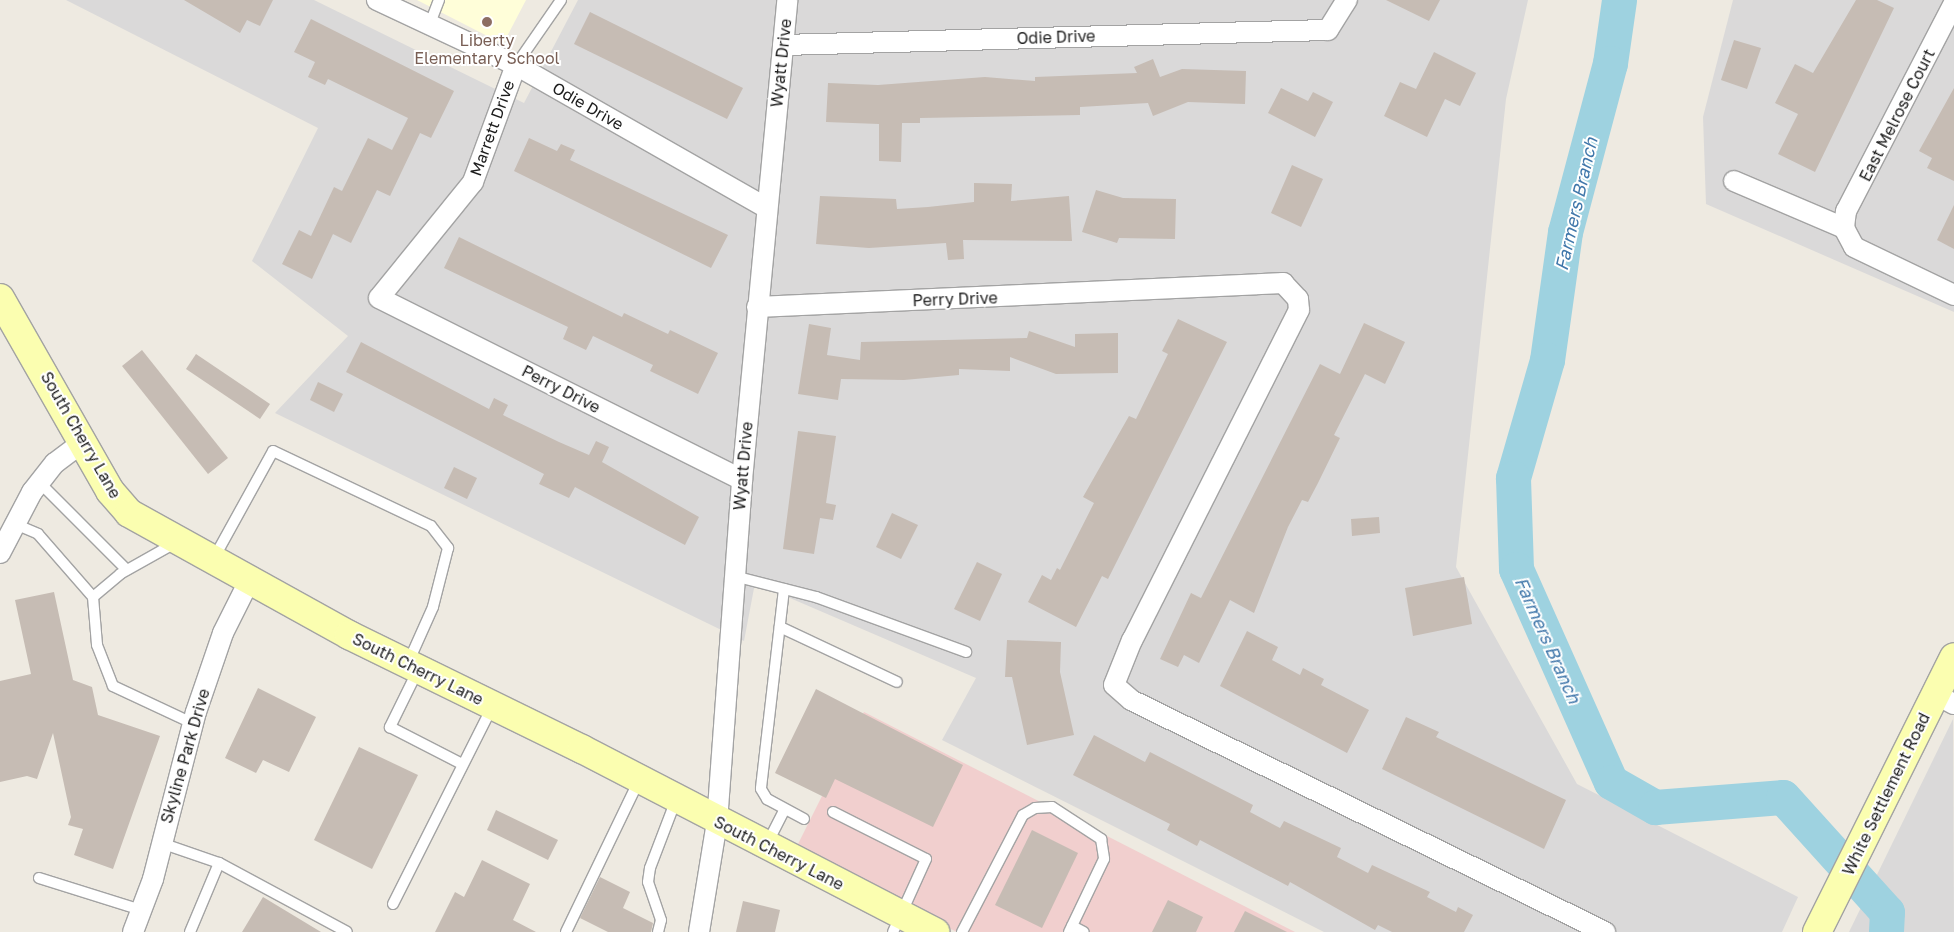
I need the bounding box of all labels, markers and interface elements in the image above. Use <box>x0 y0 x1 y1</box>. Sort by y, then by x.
marker: Liberty Elementary School <box>481 16 493 28</box>
street label: Wyatt Drive <box>767 18 795 108</box>
street label: Odie Drive <box>1016 26 1096 48</box>
place label: Liberty Elementary School <box>414 30 560 68</box>
street label: East Melrose Court <box>1855 45 1939 185</box>
street label: Marrett Drive <box>466 77 518 179</box>
street label: Odie Drive <box>549 78 627 134</box>
water label: Farmers Branch <box>1550 135 1602 273</box>
street label: Perry Drive <box>912 288 998 310</box>
street label: Perry Drive <box>519 361 603 417</box>
street label: South Cherry Lane <box>37 368 125 502</box>
street label: Wyatt Drive <box>730 421 756 511</box>
water label: Farmers Branch <box>1510 573 1586 707</box>
street label: South Cherry Lane <box>349 629 487 709</box>
street label: Skyline Park Drive <box>157 686 213 826</box>
street label: White Settlement Road <box>1838 710 1934 878</box>
street label: South Cherry Lane <box>711 812 847 894</box>

